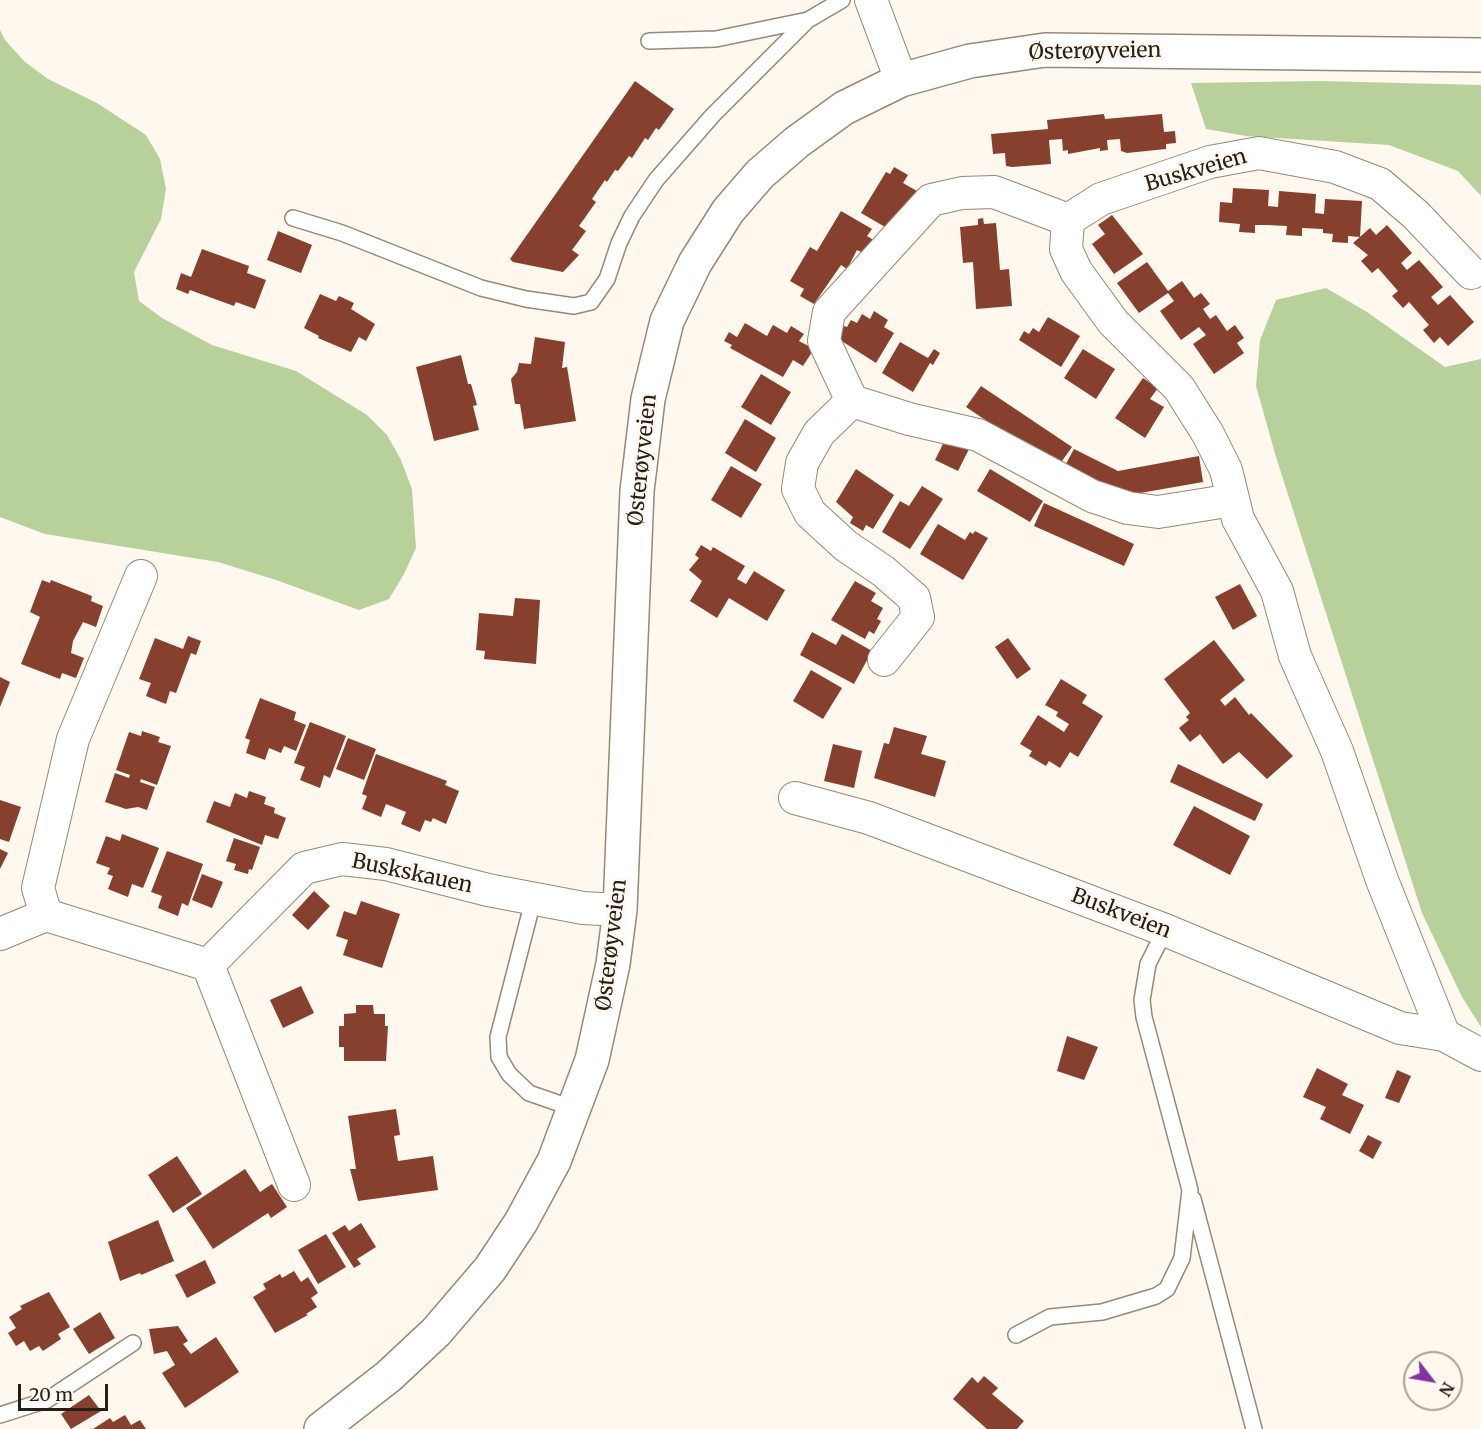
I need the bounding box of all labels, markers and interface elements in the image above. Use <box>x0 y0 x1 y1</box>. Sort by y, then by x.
street label: Østerøyveien <box>1029 38 1161 66</box>
street label: Buskveien <box>1142 144 1250 198</box>
street label: Østerøyveien <box>624 393 662 527</box>
street label: Buskskauen <box>349 849 475 899</box>
street label: Østerøyveien <box>591 878 633 1012</box>
street label: Buskveien <box>1068 883 1174 945</box>
north arrow <box>1403 1351 1463 1411</box>
scale bar <box>21 1372 111 1410</box>
text: N <box>1435 1379 1459 1400</box>
text: 20 m <box>29 1383 73 1406</box>

